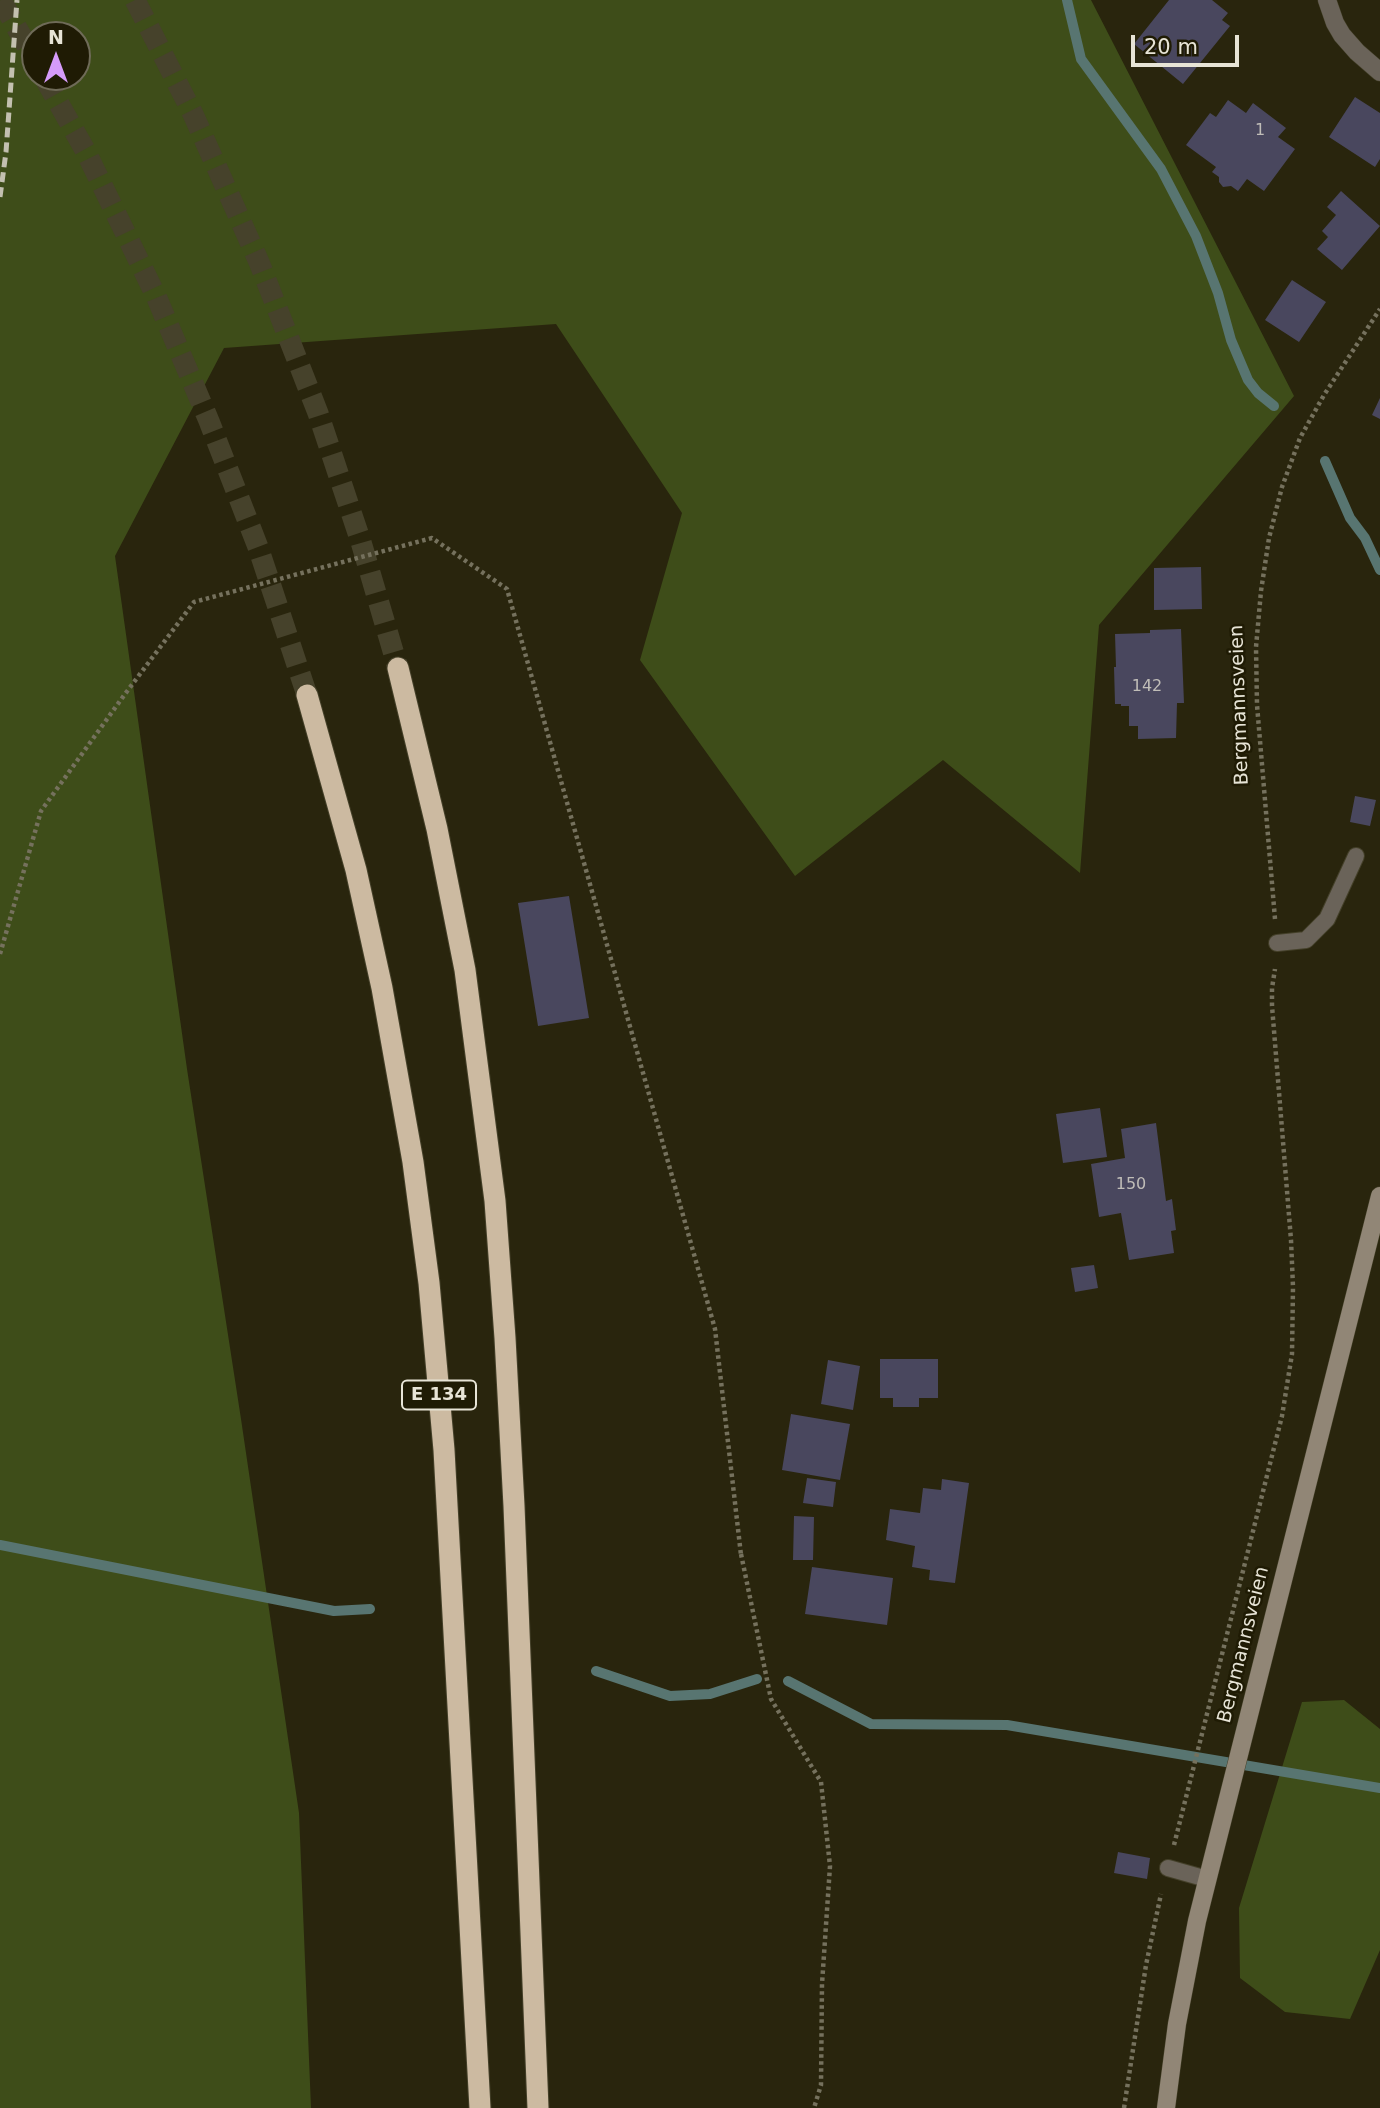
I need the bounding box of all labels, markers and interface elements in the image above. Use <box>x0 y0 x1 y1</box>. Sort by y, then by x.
north arrow <box>21 21 91 91</box>
scale bar <box>1135 21 1244 65</box>
text: N <box>48 26 64 48</box>
text: 20 m <box>1144 35 1198 59</box>
house number: 1 <box>1255 121 1265 141</box>
street label: Bergmannsveien <box>1226 624 1254 786</box>
house number: 142 <box>1132 677 1162 697</box>
house number: 150 <box>1116 1175 1146 1195</box>
road number: E 134 <box>402 1380 476 1410</box>
street label: Bergmannsveien <box>1214 1564 1274 1726</box>

